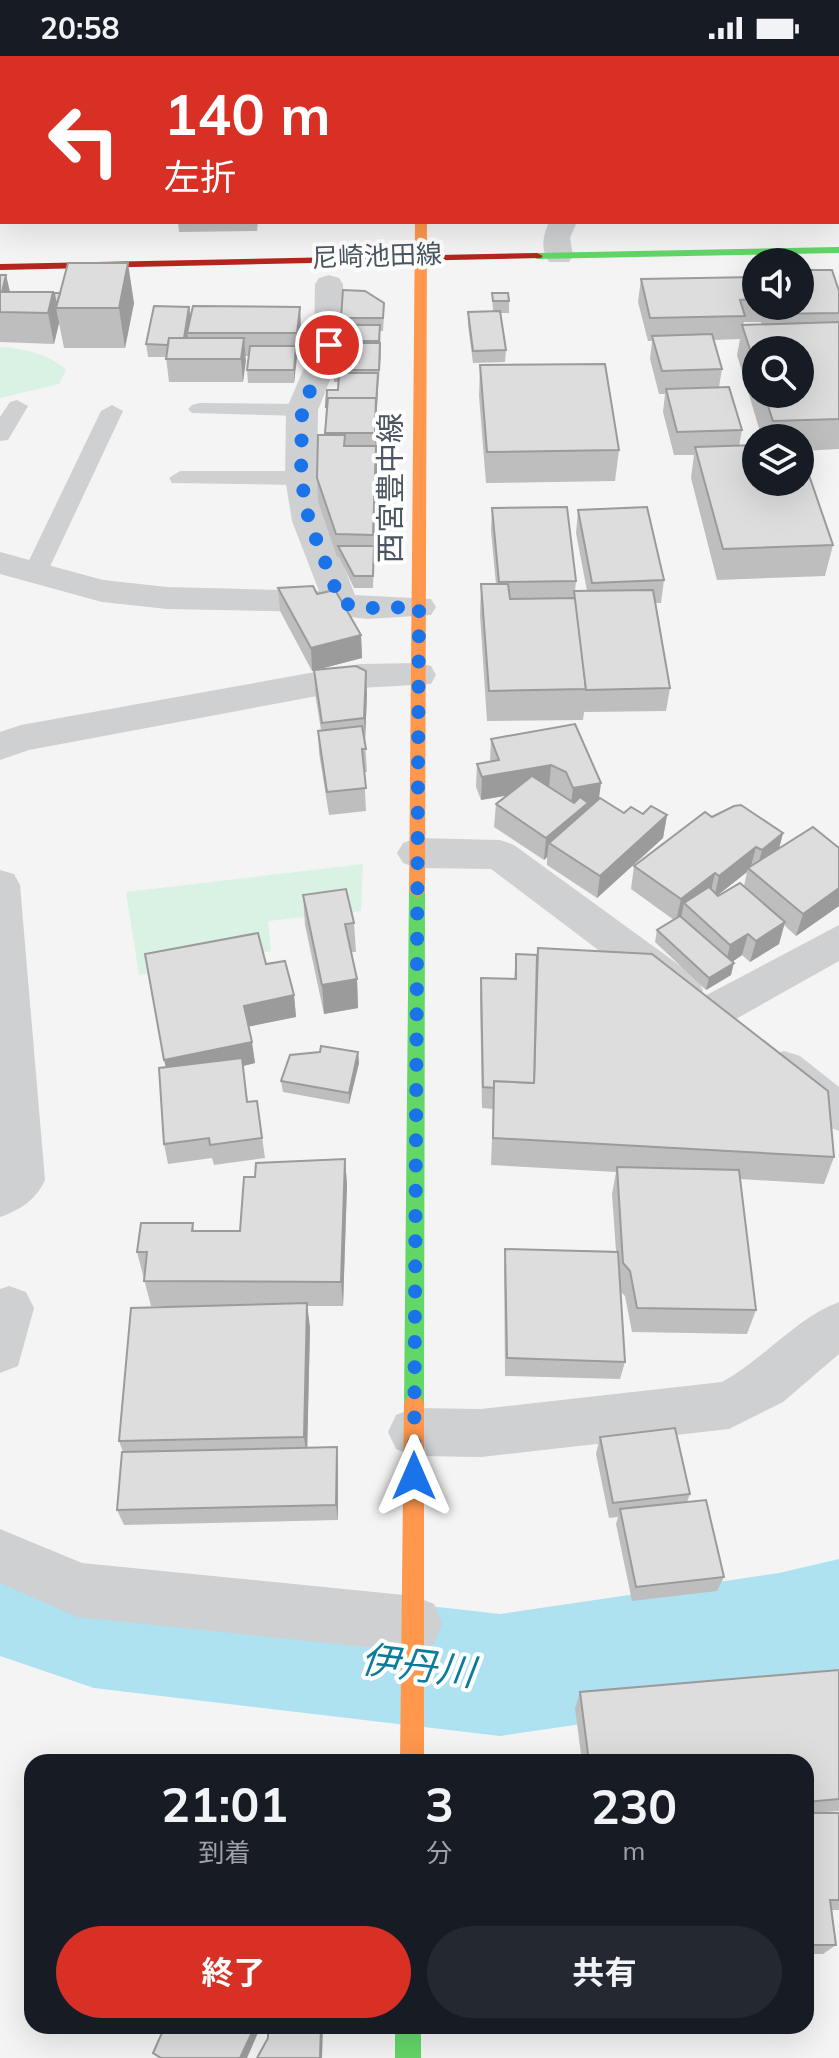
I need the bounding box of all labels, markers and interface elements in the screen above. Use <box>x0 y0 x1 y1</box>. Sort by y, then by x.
text: 20:58 <box>40 9 119 47</box>
text: 140 m <box>164 79 331 149</box>
icon: left <box>32 88 136 192</box>
text: 左折 <box>164 154 236 199</box>
street label: 尼崎池田線 <box>311 237 443 274</box>
map controls <box>742 248 814 496</box>
button: sound <box>742 248 814 320</box>
pin <box>295 311 363 379</box>
icon: arrive <box>307 323 351 367</box>
button: search <box>742 336 814 408</box>
street label: 西宮豊中線 <box>371 413 409 563</box>
button: layers <box>742 424 814 496</box>
position arrow <box>372 1434 456 1518</box>
water label: 伊丹川 <box>359 1634 482 1696</box>
text: 21:01 <box>161 1774 288 1834</box>
text: 3 <box>425 1774 454 1834</box>
text: 230 <box>591 1776 677 1836</box>
text: m <box>622 1834 645 1867</box>
text: 到着 <box>198 1836 250 1869</box>
text: 分 <box>426 1836 452 1869</box>
button: 終了 <box>56 1926 411 2018</box>
button: 共有 <box>427 1926 782 2018</box>

